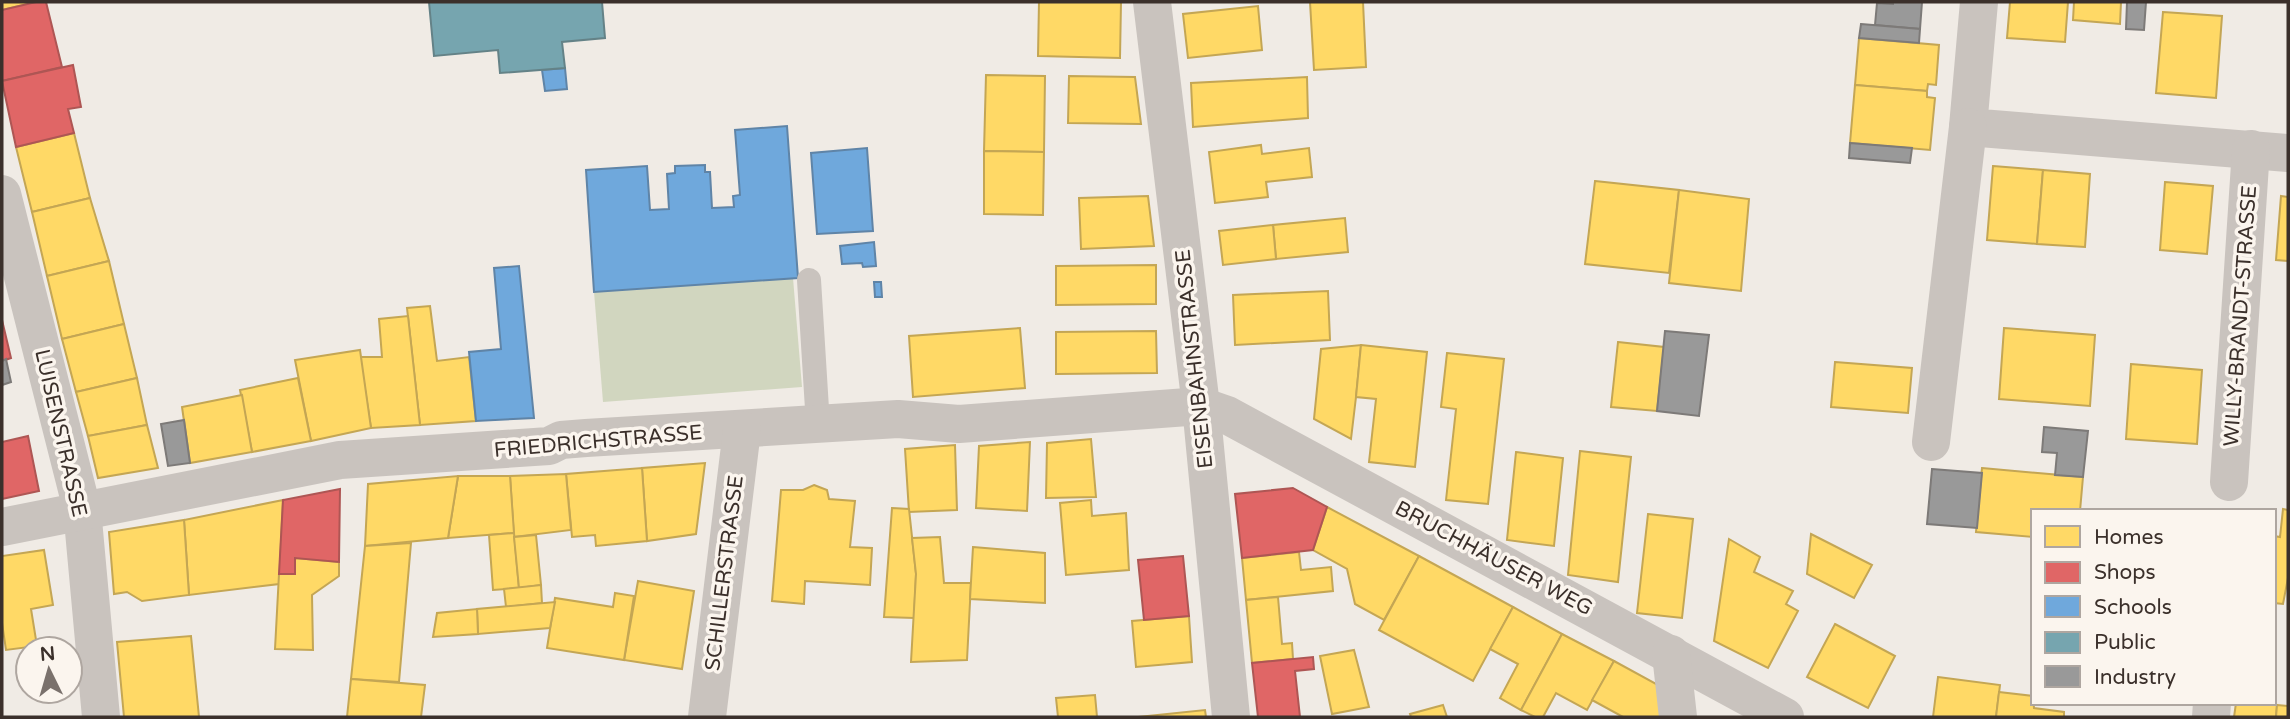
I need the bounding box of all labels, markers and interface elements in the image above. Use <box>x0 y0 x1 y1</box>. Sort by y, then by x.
street label: WILLY-BRANDT-STRASSE <box>2219 185 2262 447</box>
street label: EISENBAHNSTRASSE <box>1171 248 1218 470</box>
street label: LUISENSTRASSE <box>29 347 92 520</box>
street label: FRIEDRICHSTRASSE <box>493 420 703 463</box>
street label: SCHILLERSTRASSE <box>700 474 749 672</box>
street label: BRUCHHÄUSER WEG <box>1391 496 1597 621</box>
legend <box>2031 509 2276 705</box>
text: Homes <box>2094 525 2164 550</box>
text: Shops <box>2094 560 2156 585</box>
text: Schools <box>2094 595 2172 620</box>
text: Public <box>2094 630 2156 655</box>
north arrow <box>14 635 84 705</box>
text: N <box>39 642 56 666</box>
text: Industry <box>2094 665 2176 690</box>

